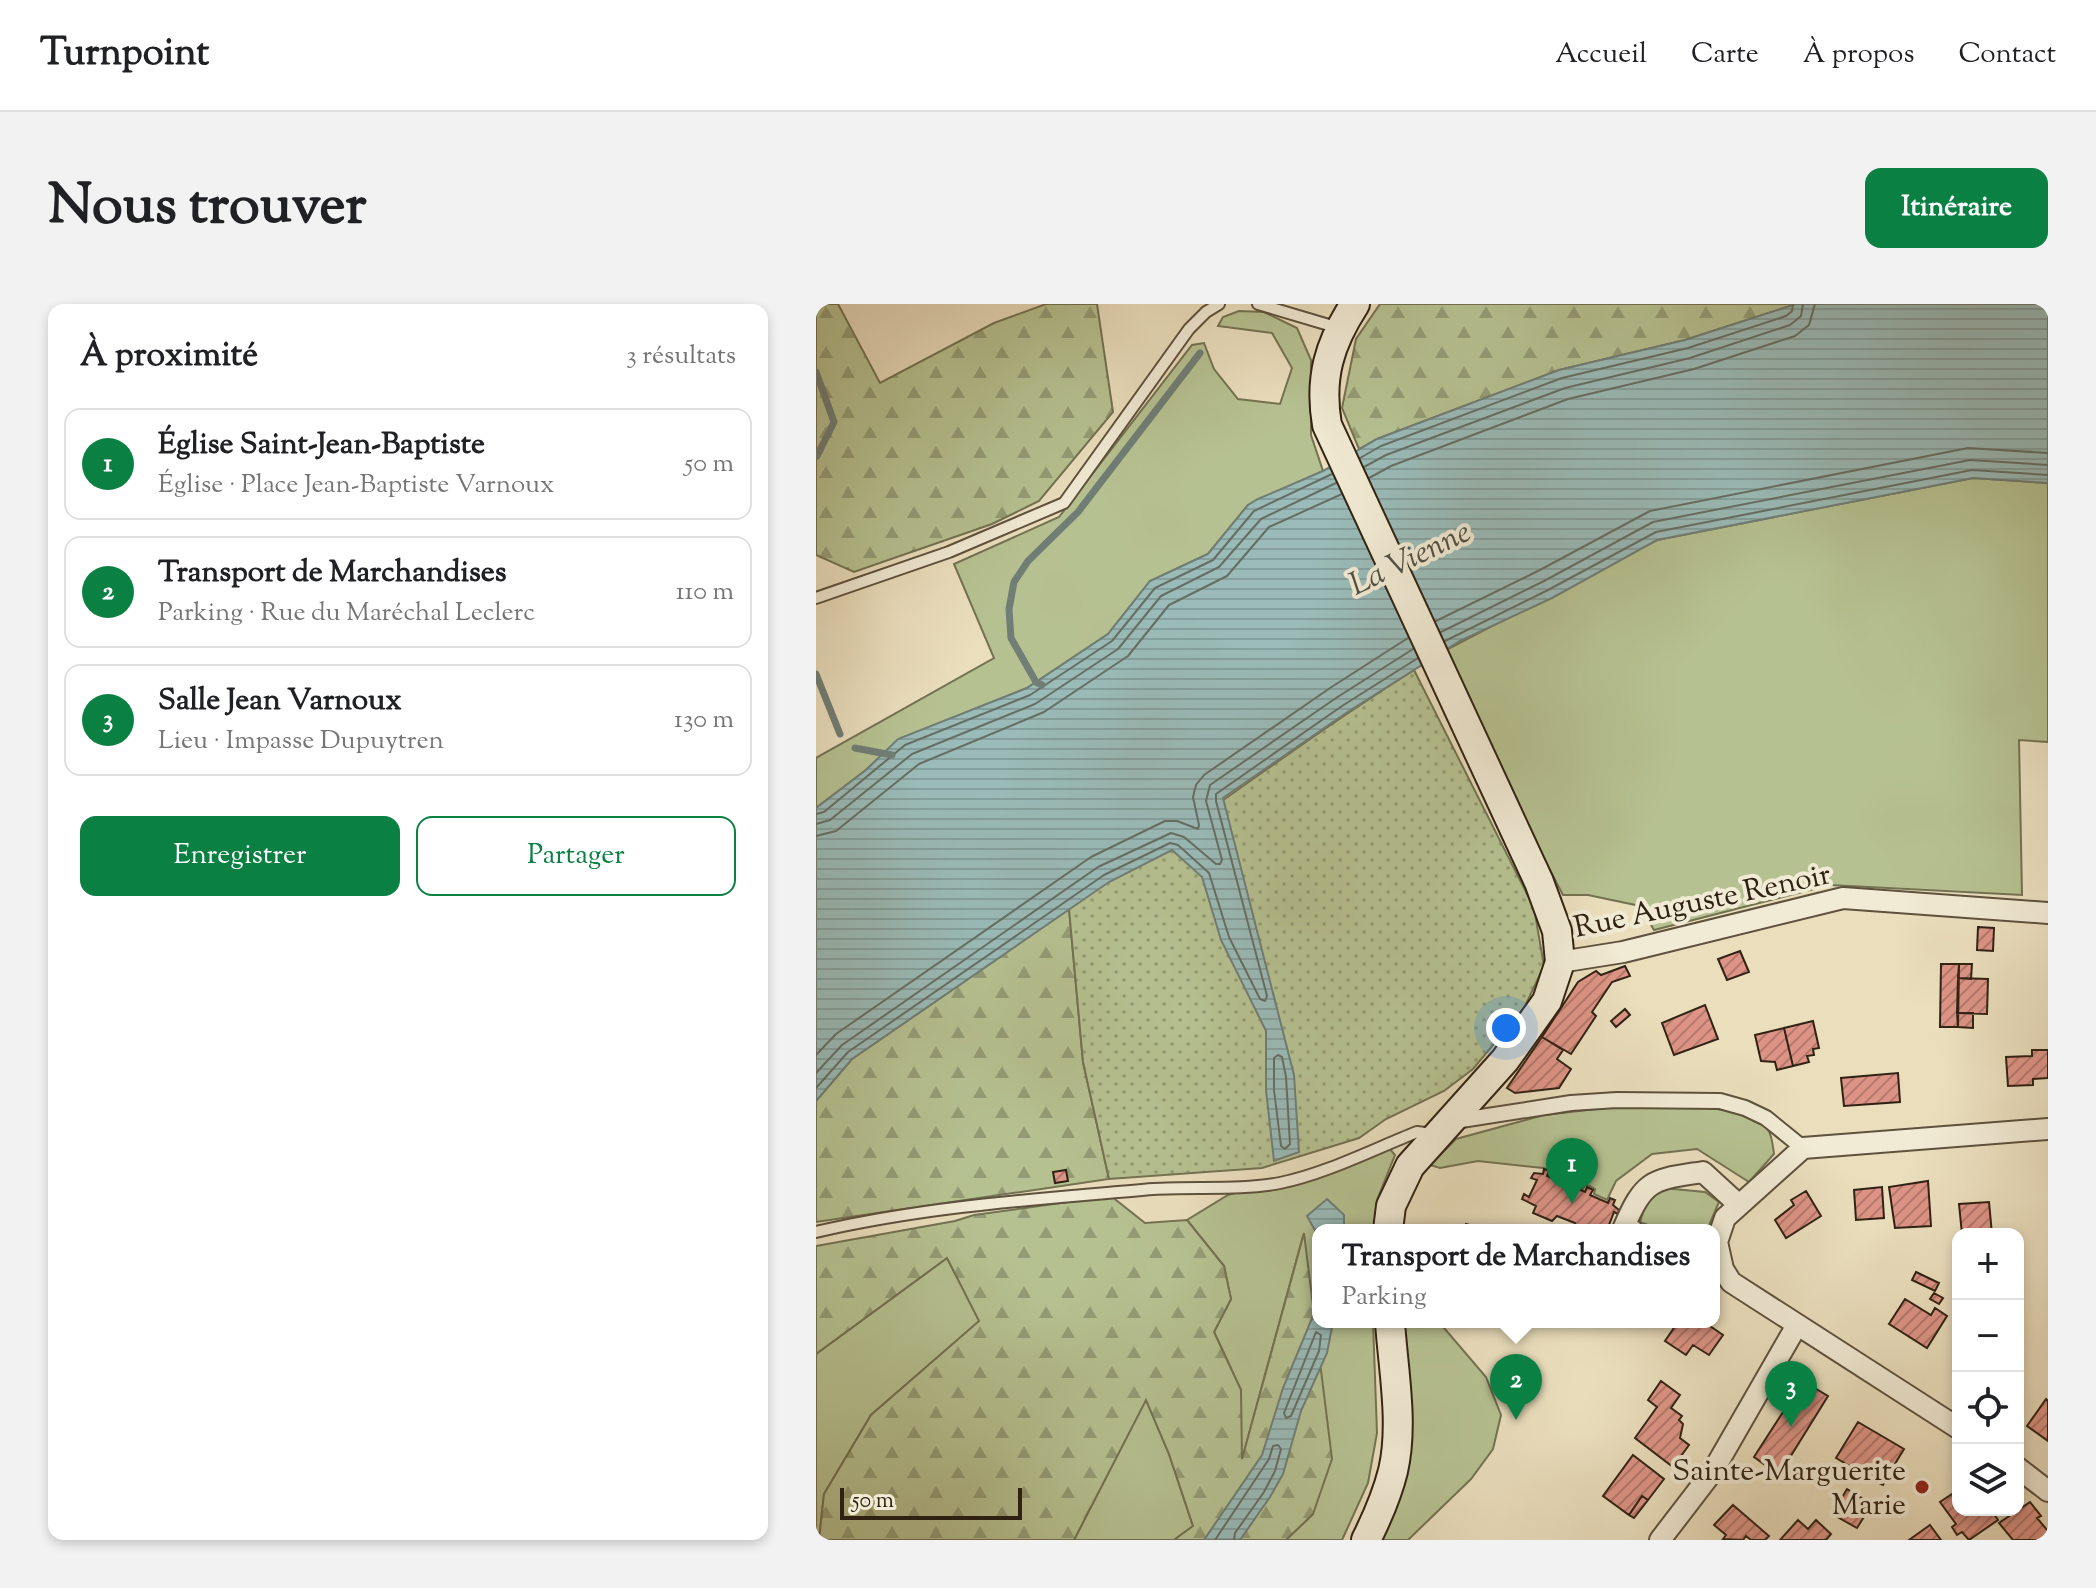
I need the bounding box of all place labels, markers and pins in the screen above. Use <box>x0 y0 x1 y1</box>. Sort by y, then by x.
pin: 1 <box>1546 1138 1598 1204</box>
pin: 2 <box>1490 1354 1542 1420</box>
pin: 3 <box>1765 1361 1817 1427</box>
place label: Sainte-Marguerite Marie <box>1672 1451 1906 1528</box>
marker: Sainte-Marguerite Marie <box>1913 1478 1931 1496</box>

